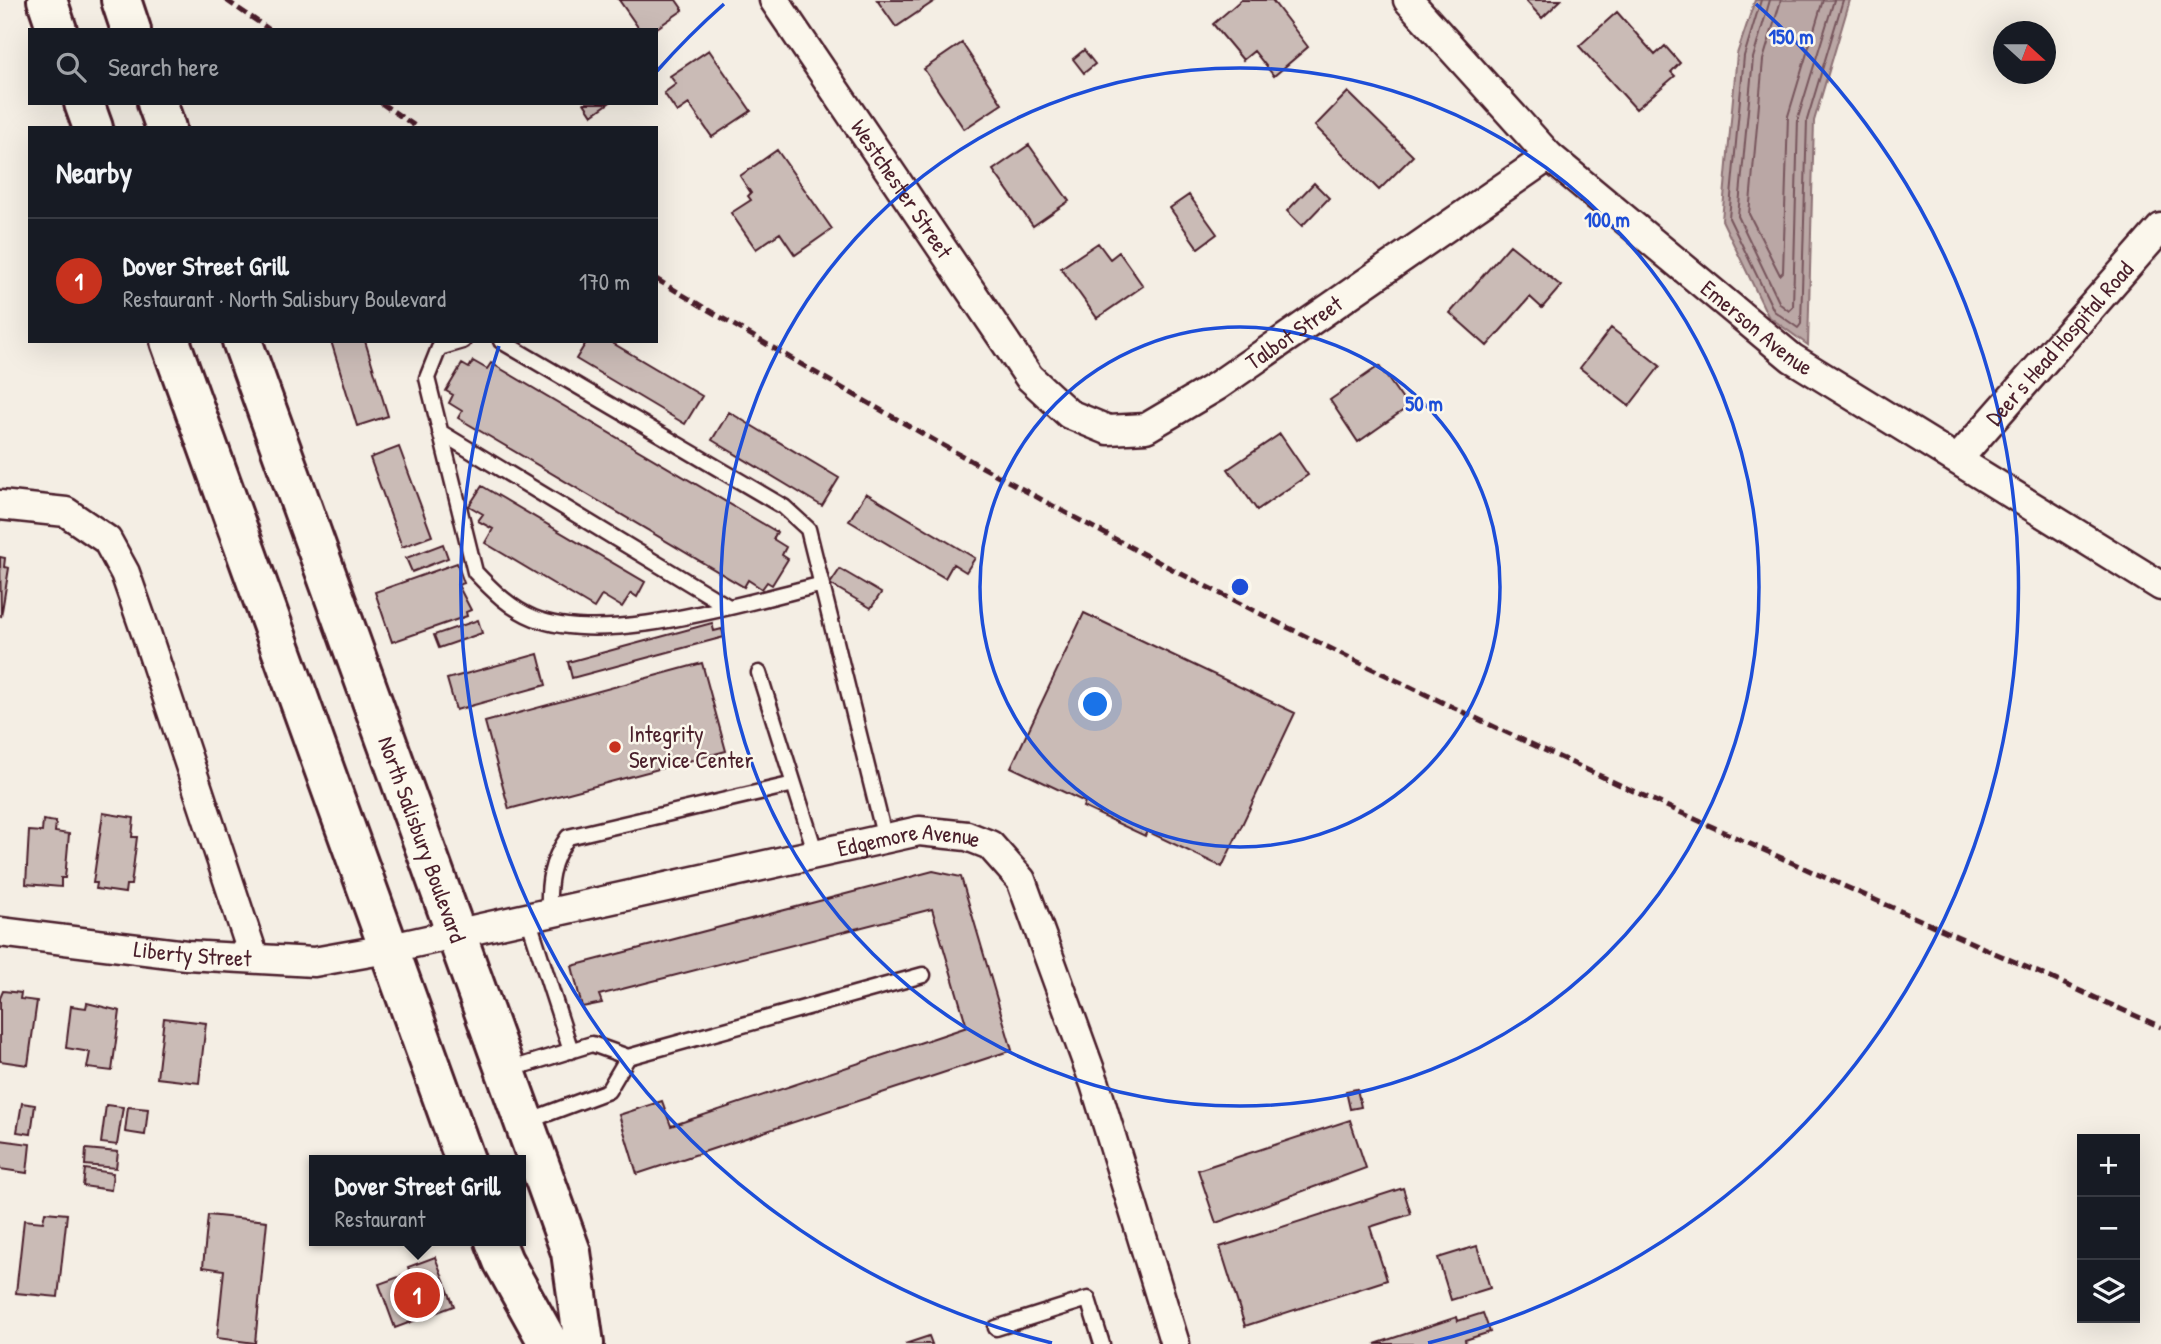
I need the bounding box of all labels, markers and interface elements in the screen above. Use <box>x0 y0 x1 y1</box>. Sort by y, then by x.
north arrow <box>1993 21 2056 84</box>
text: 150 m <box>1768 22 1814 51</box>
search box <box>28 28 658 105</box>
icon: search <box>52 48 90 86</box>
text: Search here <box>108 49 219 84</box>
street label: Westchester Street <box>844 113 961 265</box>
text: Nearby <box>56 152 132 192</box>
text: 100 m <box>1584 205 1630 234</box>
text: Dover Street Grill <box>123 248 289 283</box>
street label: Deer's Head Hospital Road <box>1979 254 2140 432</box>
text: 1 <box>75 266 83 297</box>
text: 170 m <box>579 266 630 297</box>
street label: Emerson Avenue <box>1695 273 1819 382</box>
text: Restaurant · North Salisbury Boulevard <box>123 283 446 314</box>
street label: Talbot Street <box>1239 287 1349 377</box>
text: 50 m <box>1405 389 1443 418</box>
centre of rings <box>1228 575 1252 599</box>
your location <box>1078 687 1112 721</box>
place label: Integrity Service Center <box>629 718 754 775</box>
street label: North Salisbury Boulevard <box>371 732 474 947</box>
marker: Integrity Service Center <box>607 739 623 755</box>
street label: Edgemore Avenue <box>834 815 986 864</box>
street label: Liberty Street <box>132 933 253 974</box>
map controls <box>2077 1134 2140 1323</box>
button: + <box>2077 1134 2140 1197</box>
popup <box>309 1155 526 1246</box>
text: Dover Street Grill <box>335 1168 500 1203</box>
button: − <box>2077 1197 2140 1260</box>
text: Restaurant <box>335 1203 425 1234</box>
button: layers <box>2077 1260 2140 1323</box>
pin: 1 <box>394 1269 440 1321</box>

